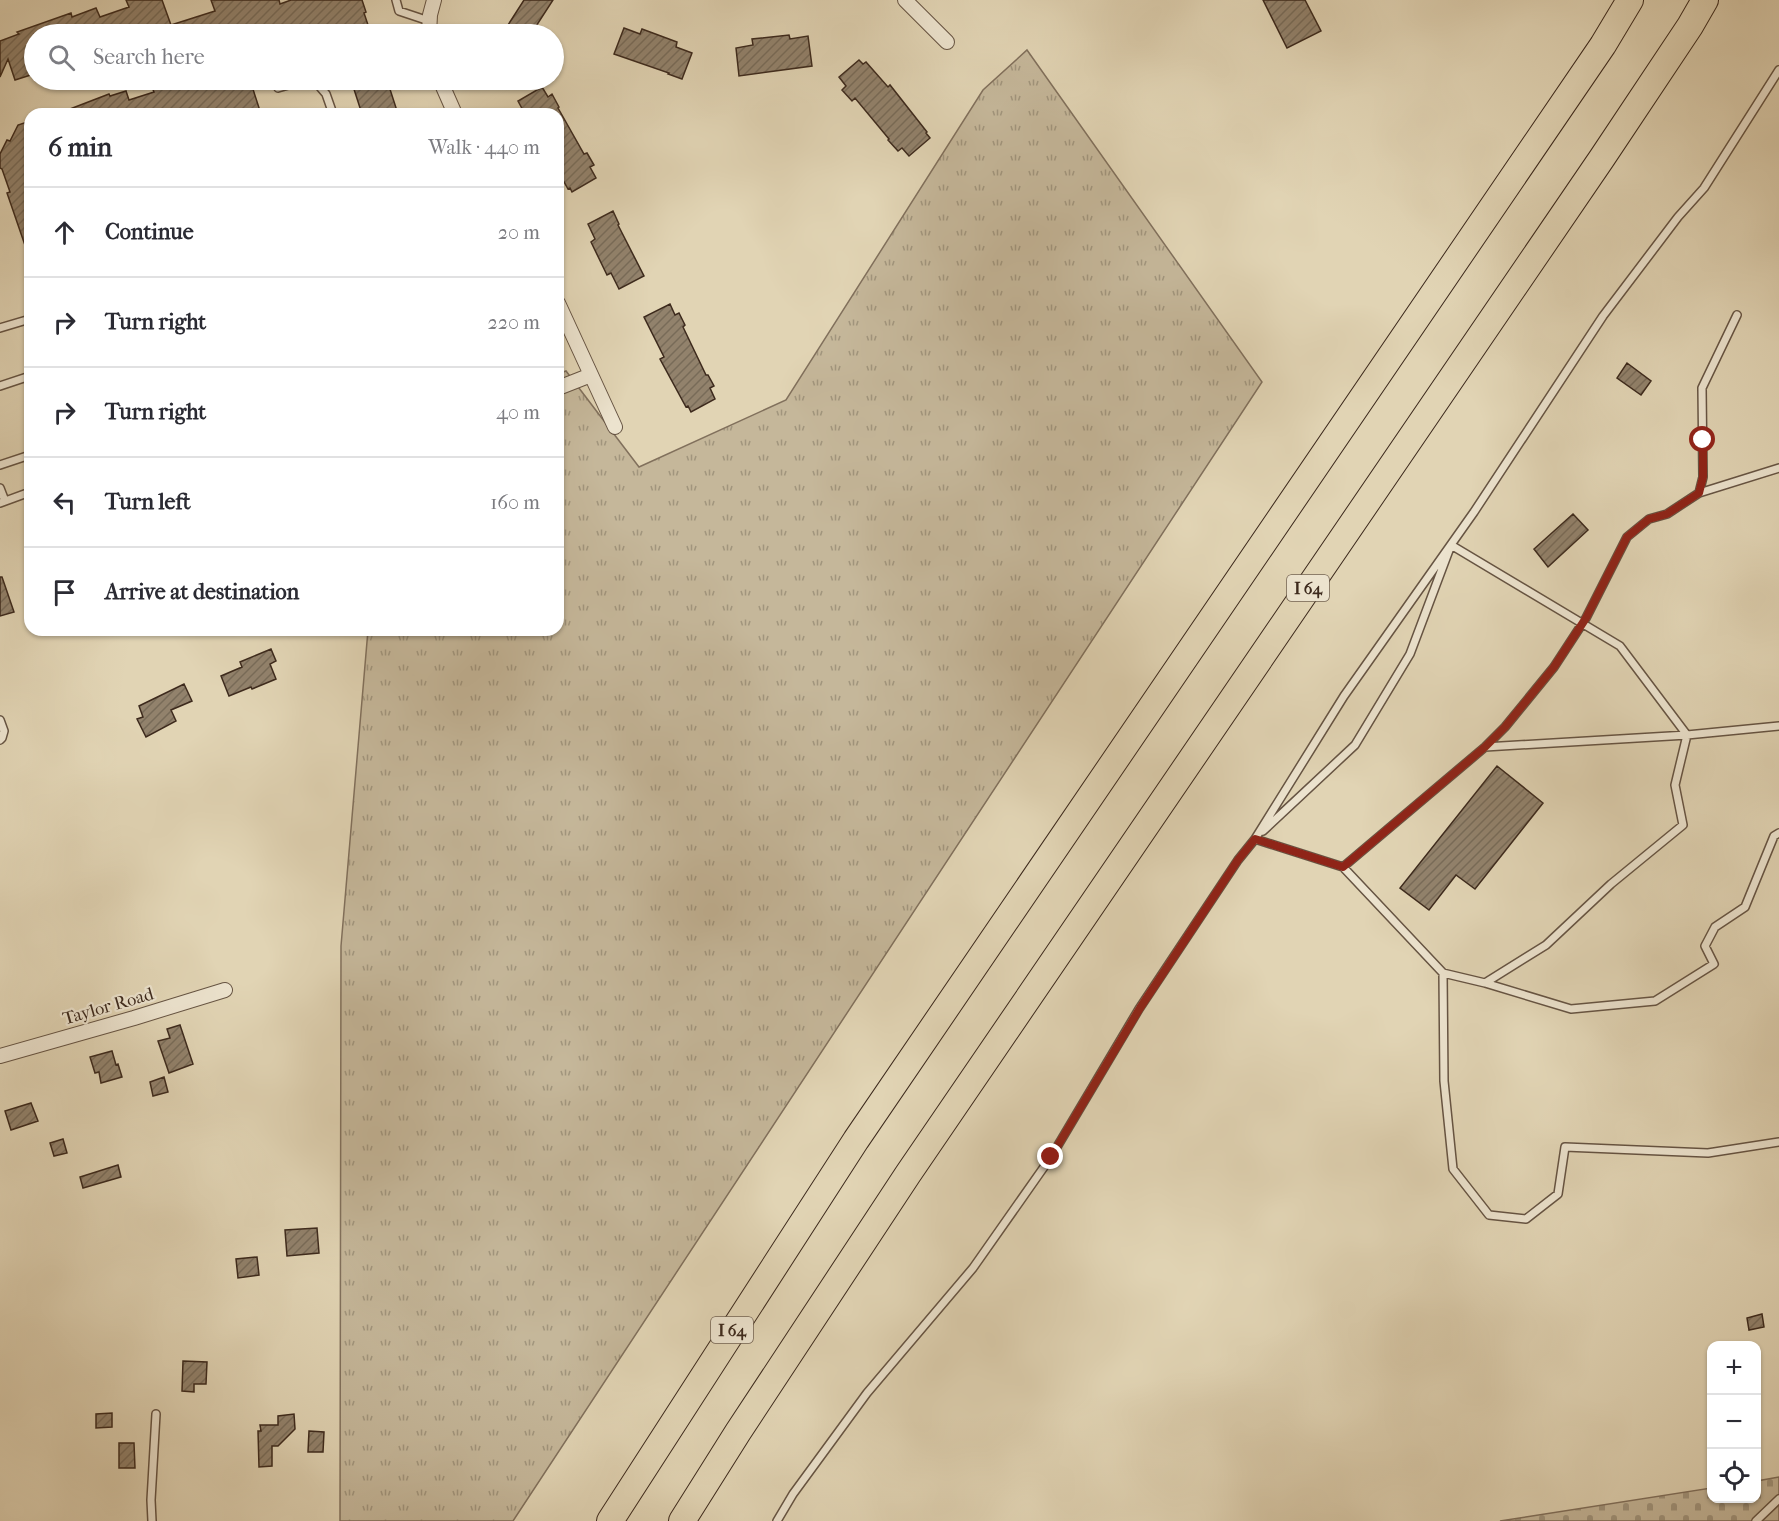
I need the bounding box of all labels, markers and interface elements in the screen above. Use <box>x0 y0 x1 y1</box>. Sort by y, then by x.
search box <box>24 24 564 90</box>
icon: search <box>45 41 78 74</box>
text: Search here <box>93 44 205 70</box>
text: 6 min <box>48 132 112 163</box>
text: Walk · 440 m <box>428 136 540 159</box>
icon: ahead <box>48 216 81 249</box>
text: Continue <box>105 219 194 245</box>
text: 20 m <box>498 221 540 244</box>
icon: right <box>48 306 81 339</box>
text: Turn right <box>105 309 206 335</box>
text: 220 m <box>487 311 540 334</box>
icon: right <box>48 396 81 429</box>
text: Turn right <box>105 399 206 425</box>
text: 40 m <box>496 401 540 424</box>
route start <box>1689 426 1715 452</box>
icon: left <box>48 486 81 519</box>
text: Turn left <box>105 489 191 515</box>
text: 160 m <box>490 491 540 514</box>
road number: I 64 <box>1287 575 1329 601</box>
icon: arrive <box>48 576 81 609</box>
text: Arrive at destination <box>105 579 299 605</box>
street label: Taylor Road <box>60 983 156 1029</box>
route end <box>1037 1143 1063 1169</box>
road number: I 64 <box>711 1317 753 1343</box>
map controls <box>1707 1341 1761 1503</box>
button: + <box>1707 1341 1761 1395</box>
button: − <box>1707 1395 1761 1449</box>
button: locate <box>1707 1449 1761 1503</box>

